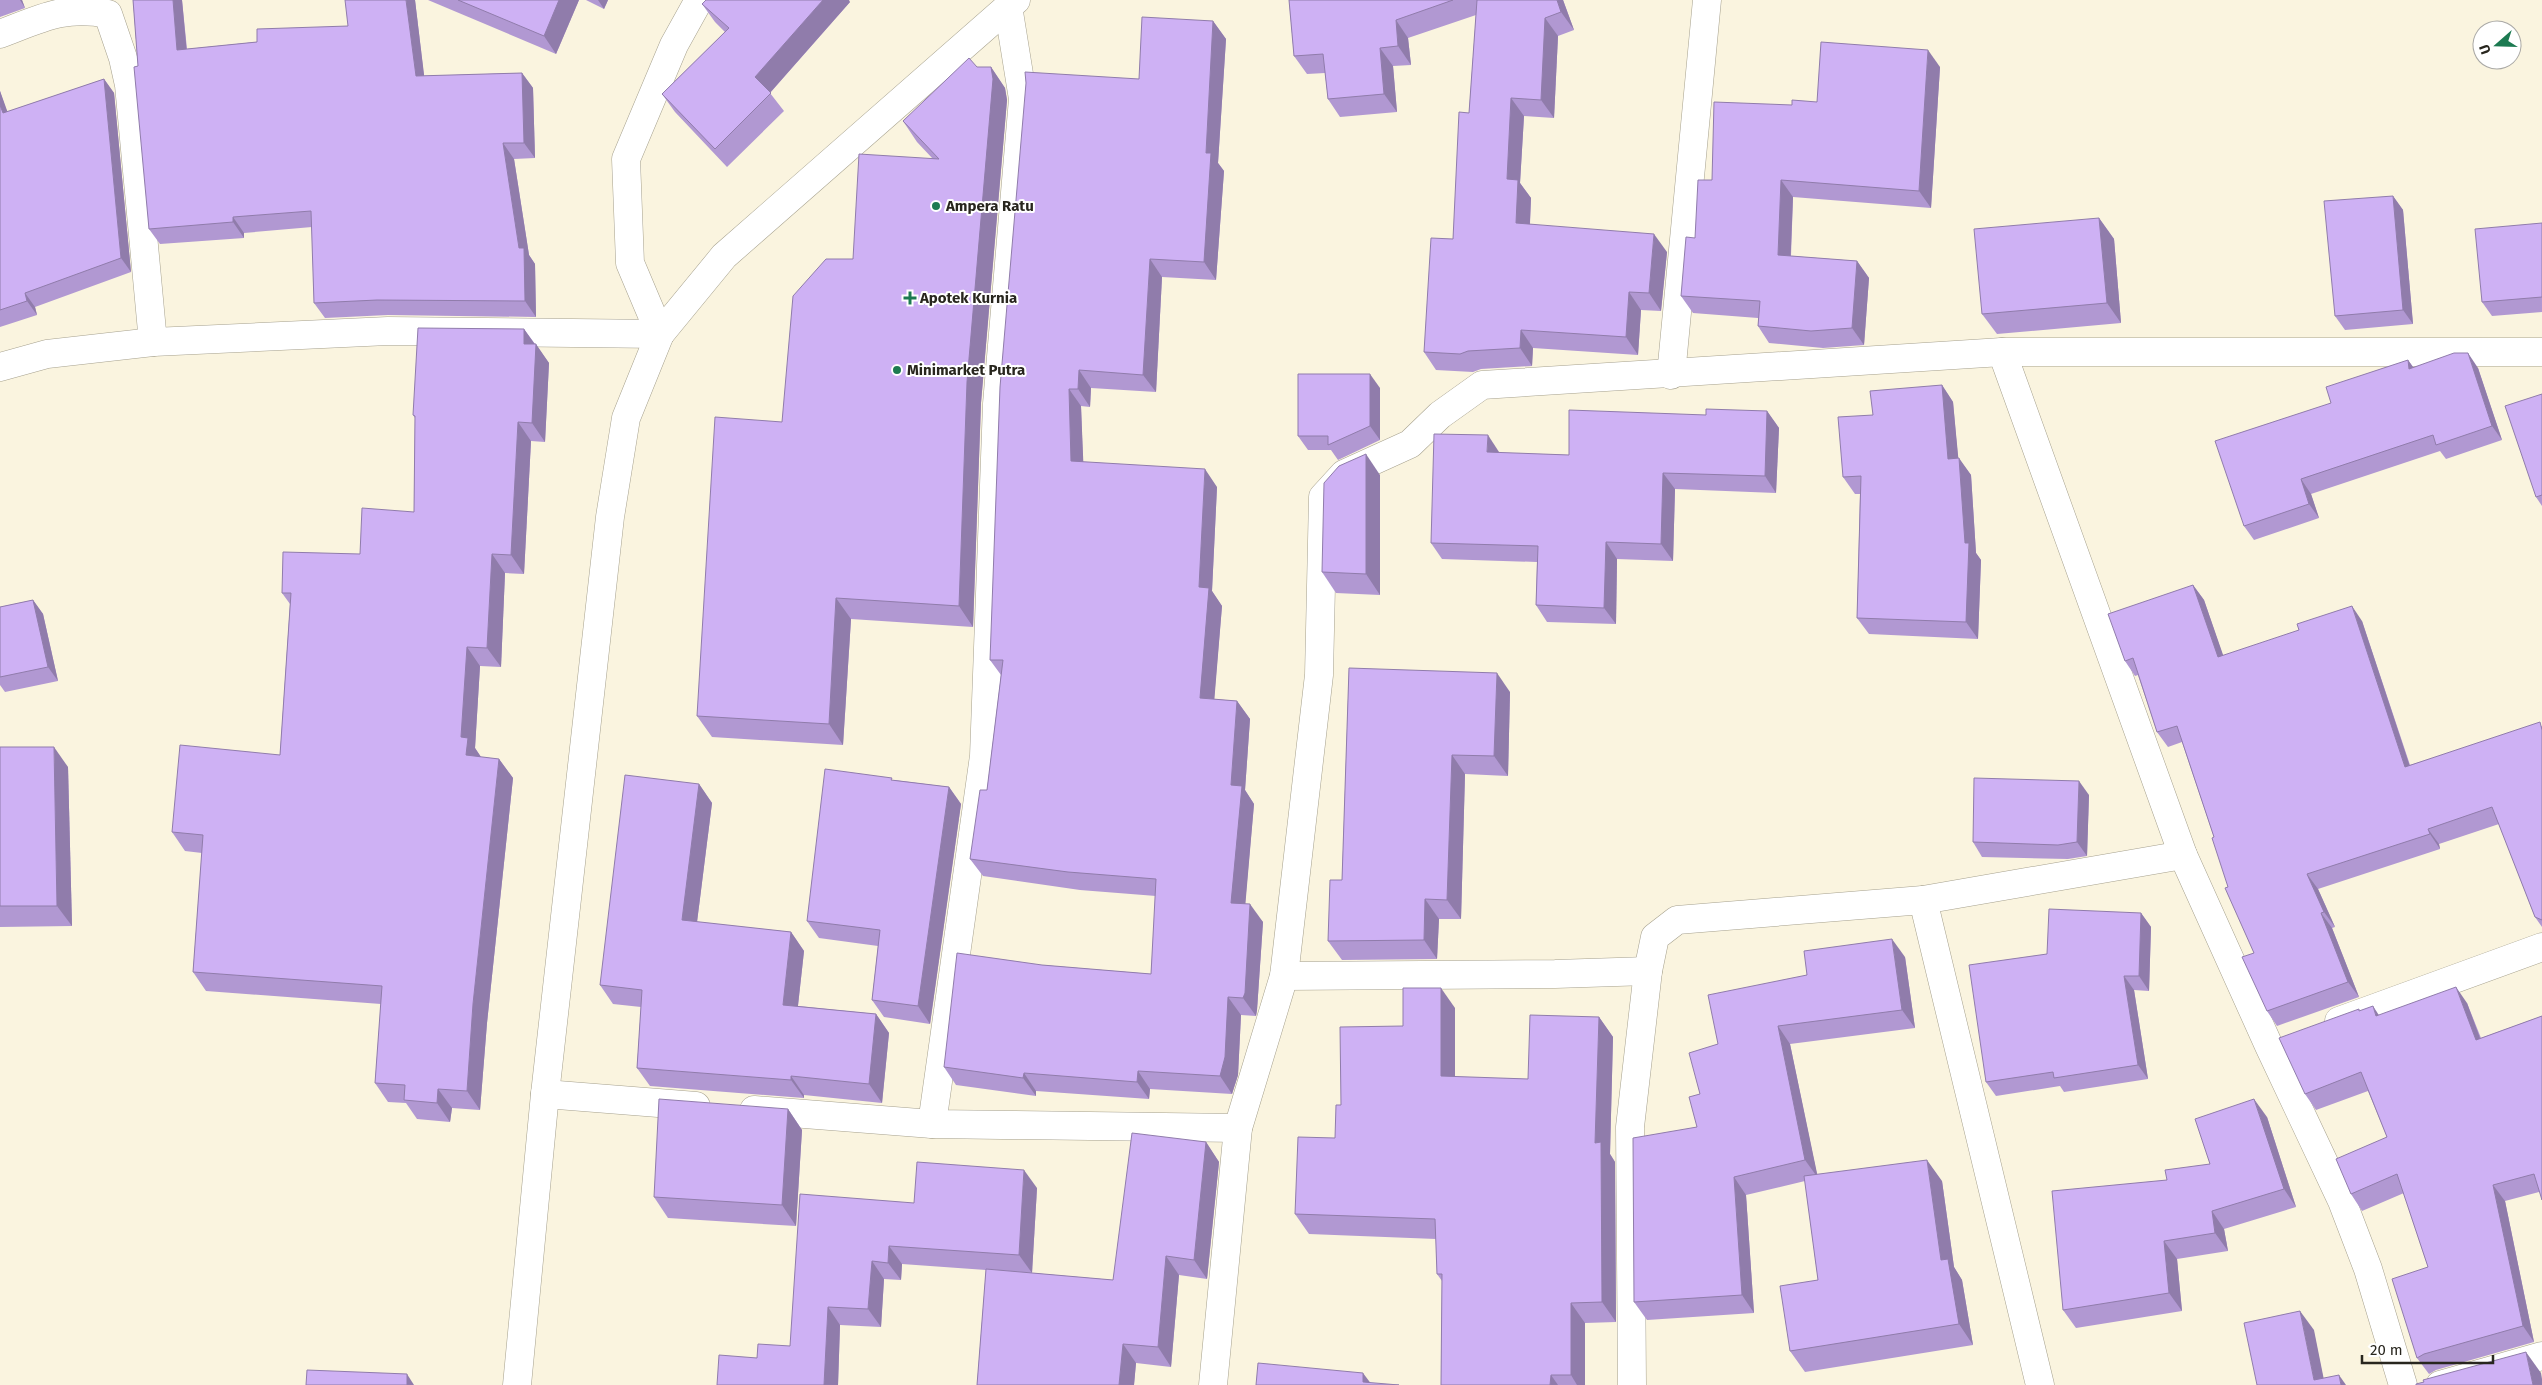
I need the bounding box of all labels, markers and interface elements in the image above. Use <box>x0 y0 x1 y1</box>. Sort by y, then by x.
north arrow <box>2472 20 2522 70</box>
text: U <box>2476 42 2495 56</box>
place label: Ampera Ratu <box>945 197 1034 215</box>
marker: Ampera Ratu <box>930 200 942 212</box>
place label: Apotek Kurnia <box>919 289 1017 307</box>
marker: Apotek Kurnia <box>904 292 916 304</box>
place label: Minimarket Putra <box>907 361 1025 379</box>
marker: Minimarket Putra <box>891 364 903 376</box>
scale bar <box>2362 1332 2493 1364</box>
text: 20 m <box>2370 1341 2403 1359</box>

